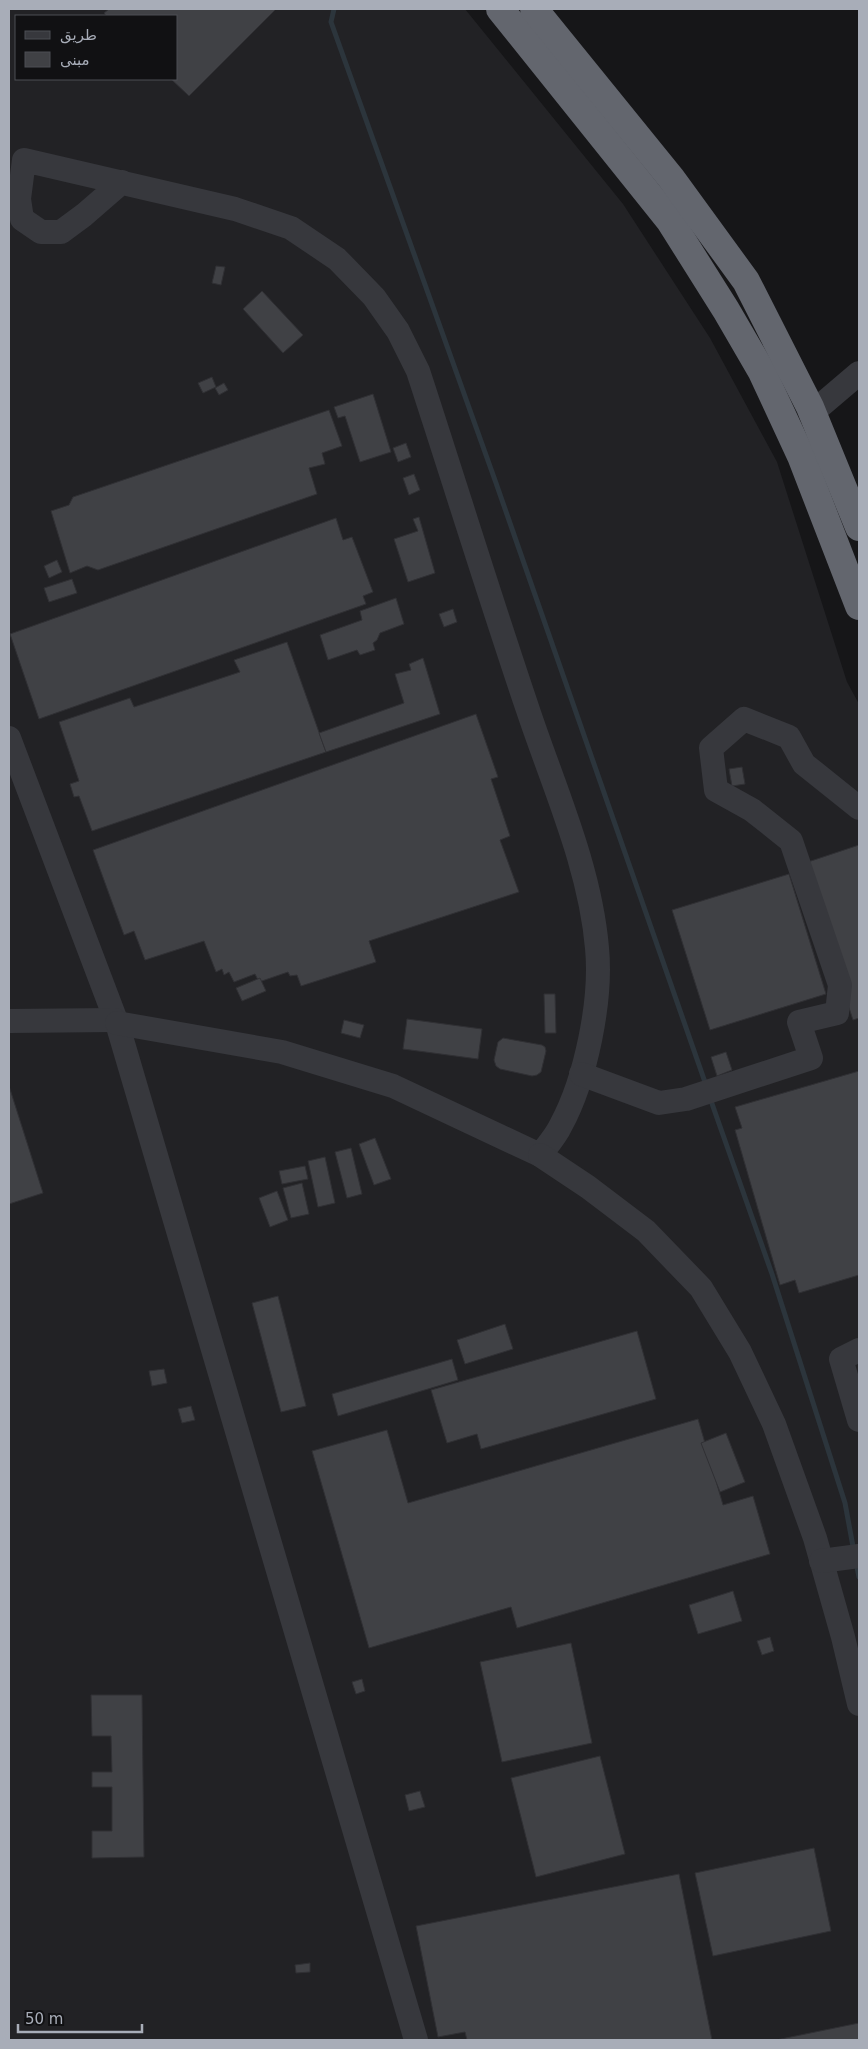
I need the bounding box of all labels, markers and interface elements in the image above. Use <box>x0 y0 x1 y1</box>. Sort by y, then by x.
legend <box>15 15 178 80</box>
text: طريق <box>60 26 97 44</box>
text: مبنى <box>60 51 90 69</box>
scale bar <box>18 2002 141 2034</box>
text: 50 m <box>25 2010 63 2028</box>

